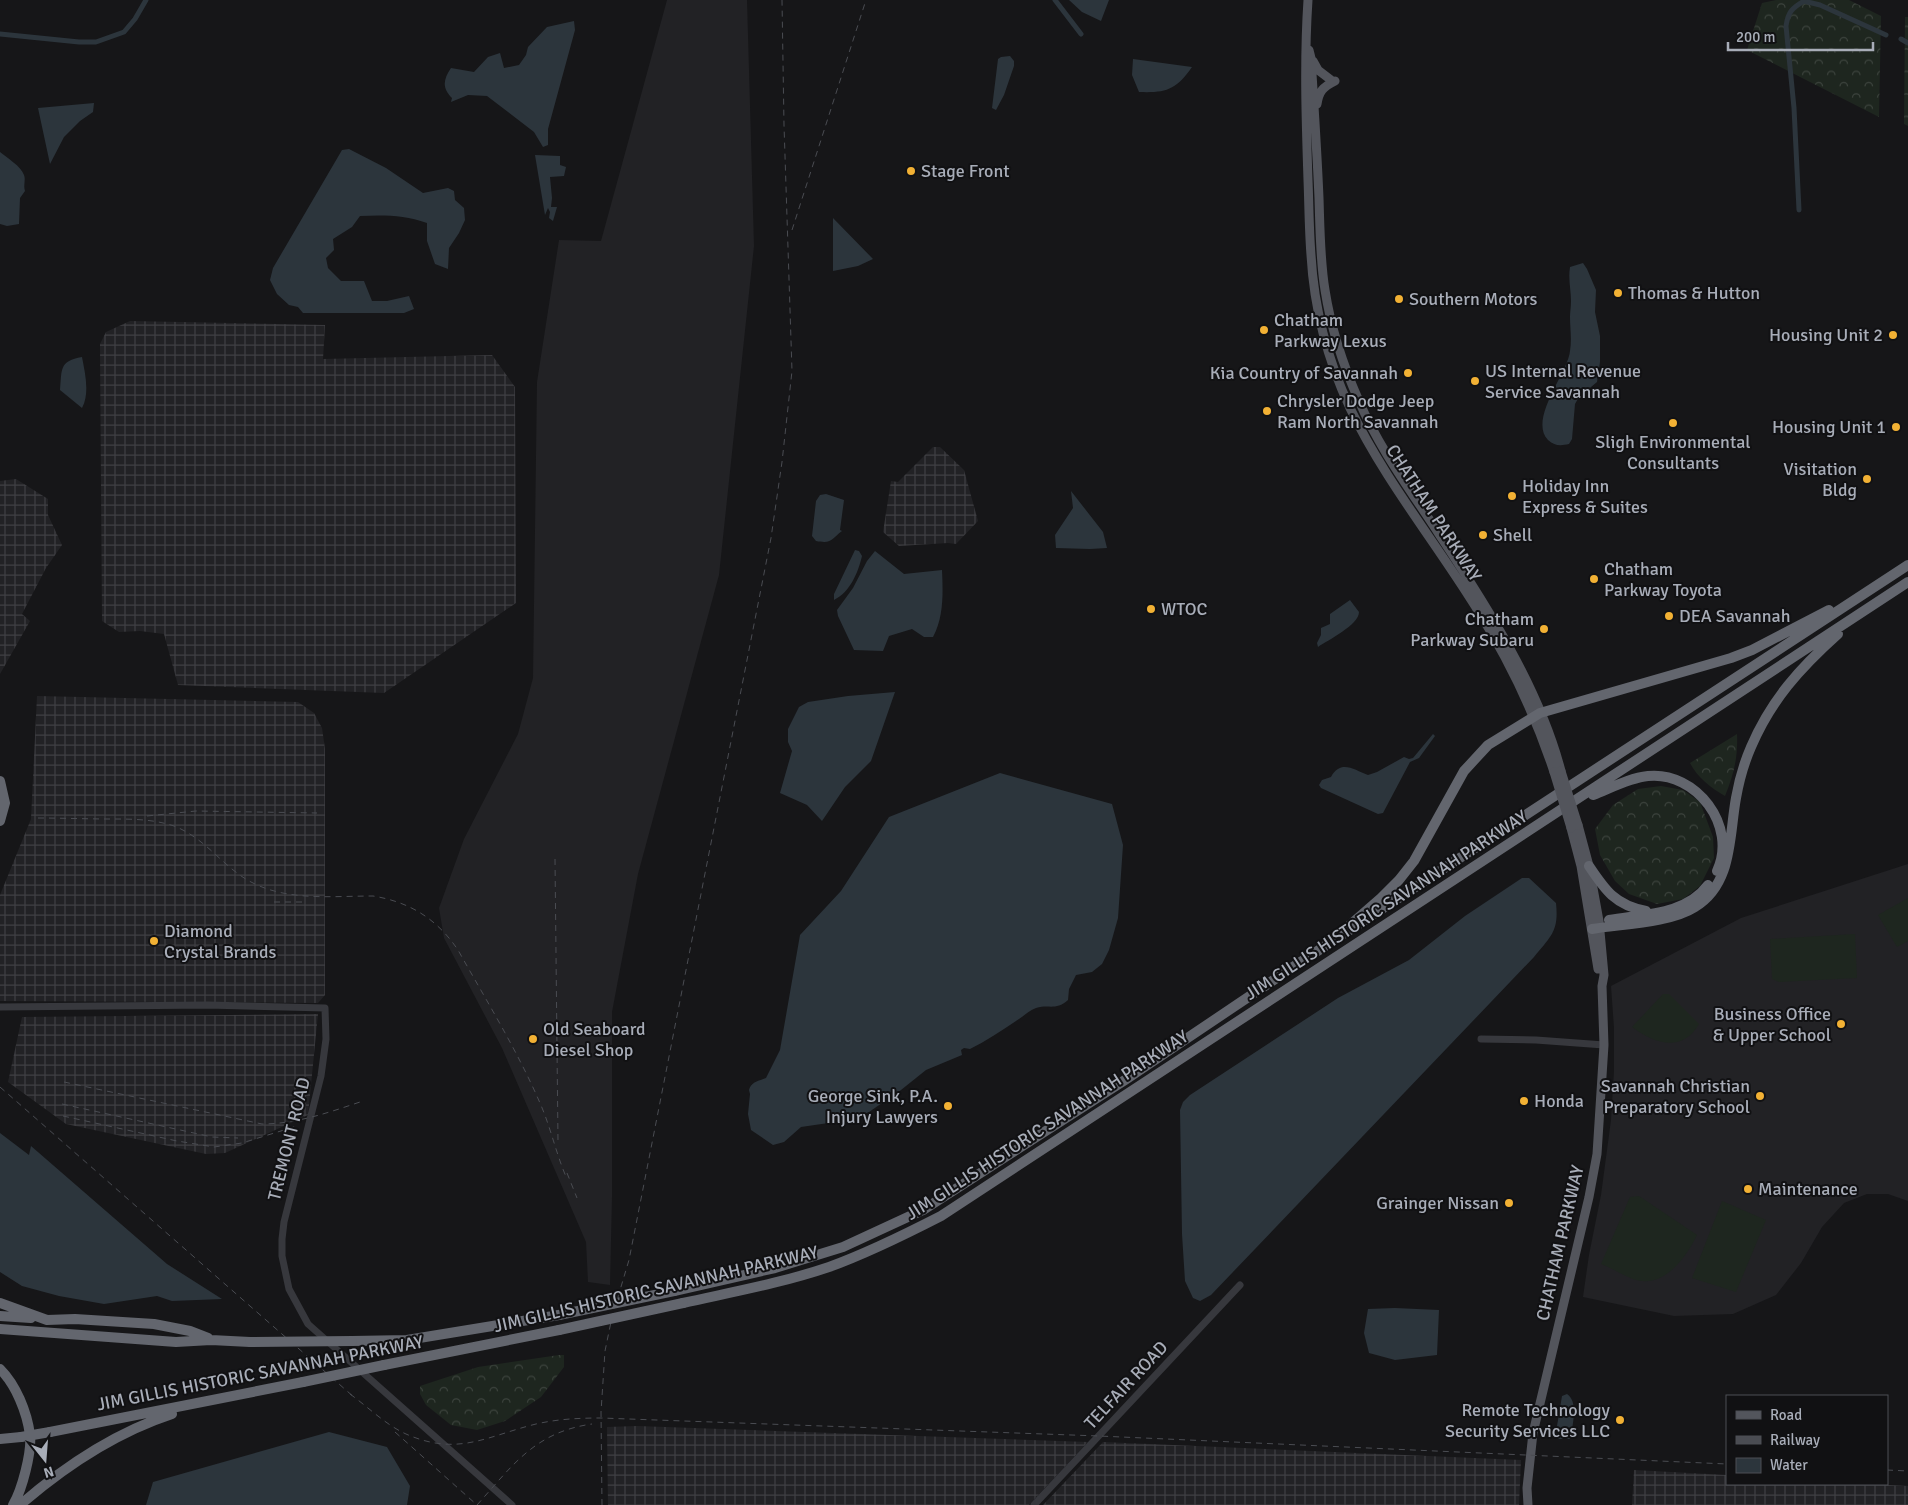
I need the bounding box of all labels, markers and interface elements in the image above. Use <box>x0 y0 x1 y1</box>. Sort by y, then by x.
scale bar <box>1728 20 1873 52</box>
text: 200 m <box>1736 28 1776 46</box>
place label: Stage Front <box>921 160 1010 182</box>
marker: Stage Front <box>905 165 917 177</box>
place label: Thomas & Hutton <box>1628 282 1760 304</box>
marker: Thomas & Hutton <box>1612 287 1624 299</box>
place label: Southern Motors <box>1409 288 1538 310</box>
marker: Southern Motors <box>1393 293 1405 305</box>
place label: Chatham Parkway Lexus <box>1274 309 1387 352</box>
marker: Chatham Parkway Lexus <box>1258 324 1270 336</box>
place label: Housing Unit 2 <box>1769 324 1883 346</box>
marker: Housing Unit 2 <box>1887 329 1899 341</box>
place label: US Internal Revenue Service Savannah <box>1485 360 1641 403</box>
place label: Kia Country of Savannah <box>1210 362 1398 384</box>
marker: Kia Country of Savannah <box>1402 367 1414 379</box>
marker: US Internal Revenue Service Savannah <box>1469 375 1481 387</box>
place label: Chrysler Dodge Jeep Ram North Savannah <box>1277 390 1438 433</box>
marker: Chrysler Dodge Jeep Ram North Savannah <box>1261 405 1273 417</box>
place label: Housing Unit 1 <box>1772 416 1886 438</box>
marker: Sligh Environmental Consultants <box>1667 417 1679 429</box>
marker: Housing Unit 1 <box>1890 421 1902 433</box>
place label: Sligh Environmental Consultants <box>1595 431 1751 474</box>
street label: CHATHAM PARKWAY <box>1381 440 1487 586</box>
place label: Visitation Bldg <box>1783 458 1857 501</box>
marker: Visitation Bldg <box>1861 473 1873 485</box>
place label: Holiday Inn Express & Suites <box>1522 475 1648 518</box>
marker: Holiday Inn Express & Suites <box>1506 490 1518 502</box>
place label: Shell <box>1493 524 1532 546</box>
marker: Shell <box>1477 529 1489 541</box>
place label: Chatham Parkway Toyota <box>1604 558 1722 601</box>
marker: Chatham Parkway Toyota <box>1588 573 1600 585</box>
place label: WTOC <box>1161 598 1207 620</box>
marker: WTOC <box>1145 603 1157 615</box>
place label: DEA Savannah <box>1679 605 1791 627</box>
place label: Chatham Parkway Subaru <box>1410 608 1534 651</box>
marker: DEA Savannah <box>1663 610 1675 622</box>
marker: Chatham Parkway Subaru <box>1538 623 1550 635</box>
street label: JIM GILLIS HISTORIC SAVANNAH PARKWAY <box>1241 805 1531 1005</box>
place label: Diamond Crystal Brands <box>164 920 277 963</box>
marker: Diamond Crystal Brands <box>148 935 160 947</box>
place label: Business Office & Upper School <box>1713 1003 1831 1046</box>
place label: Old Seaboard Diesel Shop <box>543 1018 646 1061</box>
marker: Business Office & Upper School <box>1835 1018 1847 1030</box>
street label: JIM GILLIS HISTORIC SAVANNAH PARKWAY <box>902 1025 1192 1225</box>
marker: Old Seaboard Diesel Shop <box>527 1033 539 1045</box>
street label: TREMONT ROAD <box>263 1075 315 1203</box>
place label: Savannah Christian Preparatory School <box>1601 1075 1750 1118</box>
place label: George Sink, P.A. Injury Lawyers <box>808 1085 938 1128</box>
place label: Honda <box>1534 1090 1584 1112</box>
marker: Savannah Christian Preparatory School <box>1754 1090 1766 1102</box>
marker: Honda <box>1518 1095 1530 1107</box>
marker: George Sink, P.A. Injury Lawyers <box>942 1100 954 1112</box>
street label: CHATHAM PARKWAY <box>1531 1163 1589 1323</box>
place label: Maintenance <box>1758 1178 1858 1200</box>
marker: Maintenance <box>1742 1183 1754 1195</box>
place label: Grainger Nissan <box>1376 1192 1499 1214</box>
marker: Grainger Nissan <box>1503 1197 1515 1209</box>
street label: JIM GILLIS HISTORIC SAVANNAH PARKWAY <box>492 1241 820 1337</box>
street label: JIM GILLIS HISTORIC SAVANNAH PARKWAY <box>95 1331 425 1415</box>
street label: TELFAIR ROAD <box>1080 1336 1172 1434</box>
legend <box>1726 1395 1888 1485</box>
place label: Remote Technology Security Services LLC <box>1445 1399 1611 1442</box>
text: Road <box>1770 1406 1802 1424</box>
marker: Remote Technology Security Services LLC <box>1614 1414 1626 1426</box>
text: Railway <box>1770 1431 1820 1449</box>
north arrow <box>20 1435 70 1485</box>
text: Water <box>1770 1456 1808 1474</box>
text: N <box>42 1462 56 1482</box>

